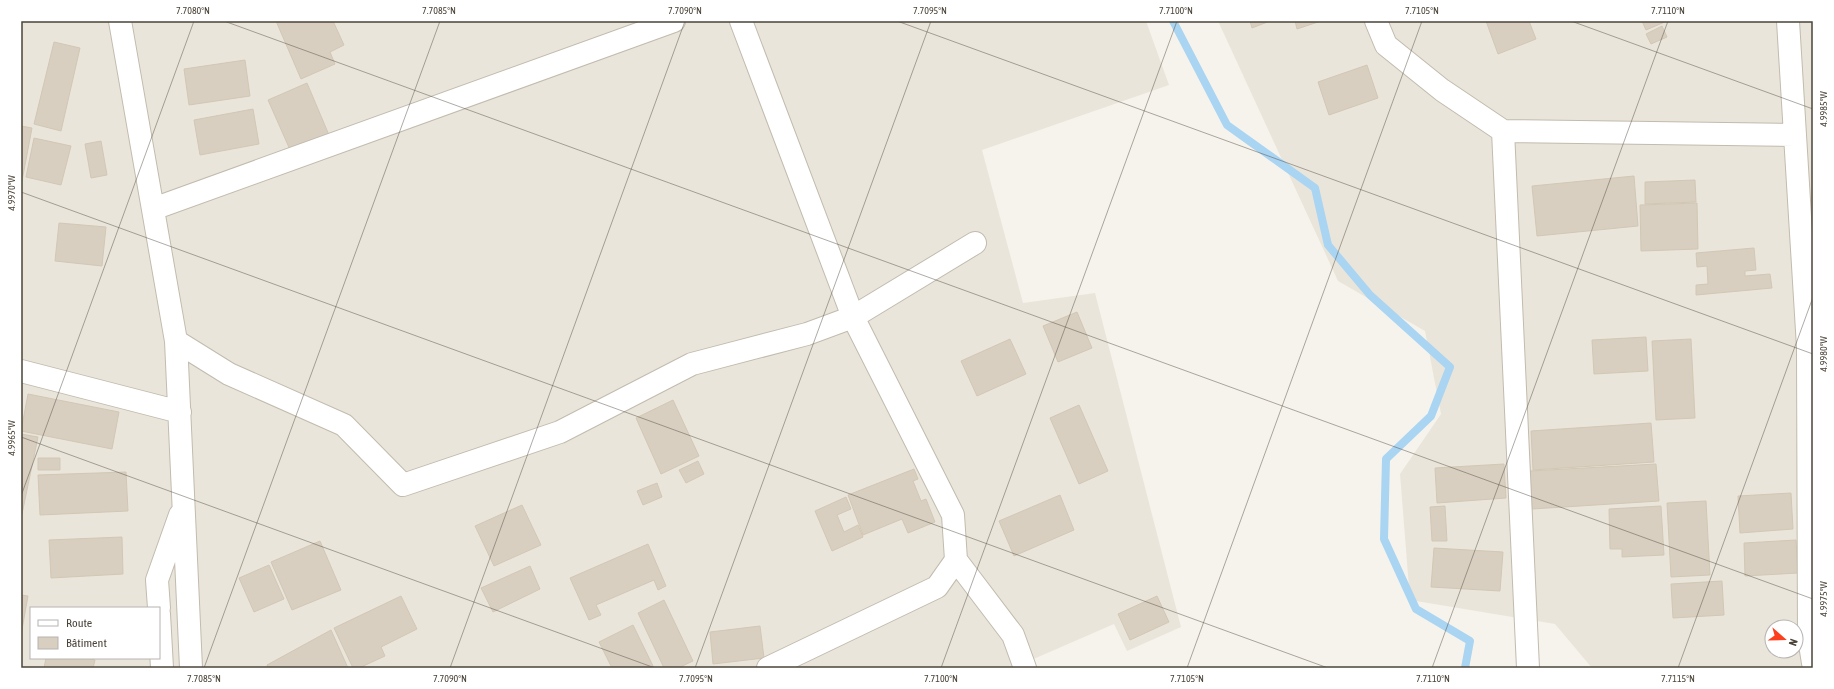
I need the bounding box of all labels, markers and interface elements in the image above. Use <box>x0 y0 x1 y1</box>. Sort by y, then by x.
text: 7.7080°N <box>176 5 210 16</box>
text: 7.7085°N <box>422 5 456 16</box>
text: 7.7090°N <box>668 5 702 16</box>
text: 7.7095°N <box>913 5 947 16</box>
text: 7.7100°N <box>1159 5 1193 16</box>
text: 7.7105°N <box>1405 5 1439 16</box>
text: 7.7110°N <box>1651 5 1685 16</box>
text: 4.9985°W <box>1818 91 1829 127</box>
text: 4.9970°W <box>6 175 17 211</box>
text: 4.9980°W <box>1818 336 1829 372</box>
text: 4.9965°W <box>6 420 17 456</box>
text: 4.9975°W <box>1818 581 1829 617</box>
legend <box>30 607 160 659</box>
text: Route <box>66 616 92 630</box>
north arrow <box>1764 619 1804 659</box>
text: Bâtiment <box>66 636 107 650</box>
text: N <box>1787 637 1800 648</box>
text: 7.7085°N <box>187 673 221 684</box>
text: 7.7090°N <box>433 673 467 684</box>
text: 7.7095°N <box>679 673 713 684</box>
text: 7.7100°N <box>924 673 958 684</box>
text: 7.7105°N <box>1170 673 1204 684</box>
text: 7.7110°N <box>1416 673 1450 684</box>
text: 7.7115°N <box>1661 673 1695 684</box>

